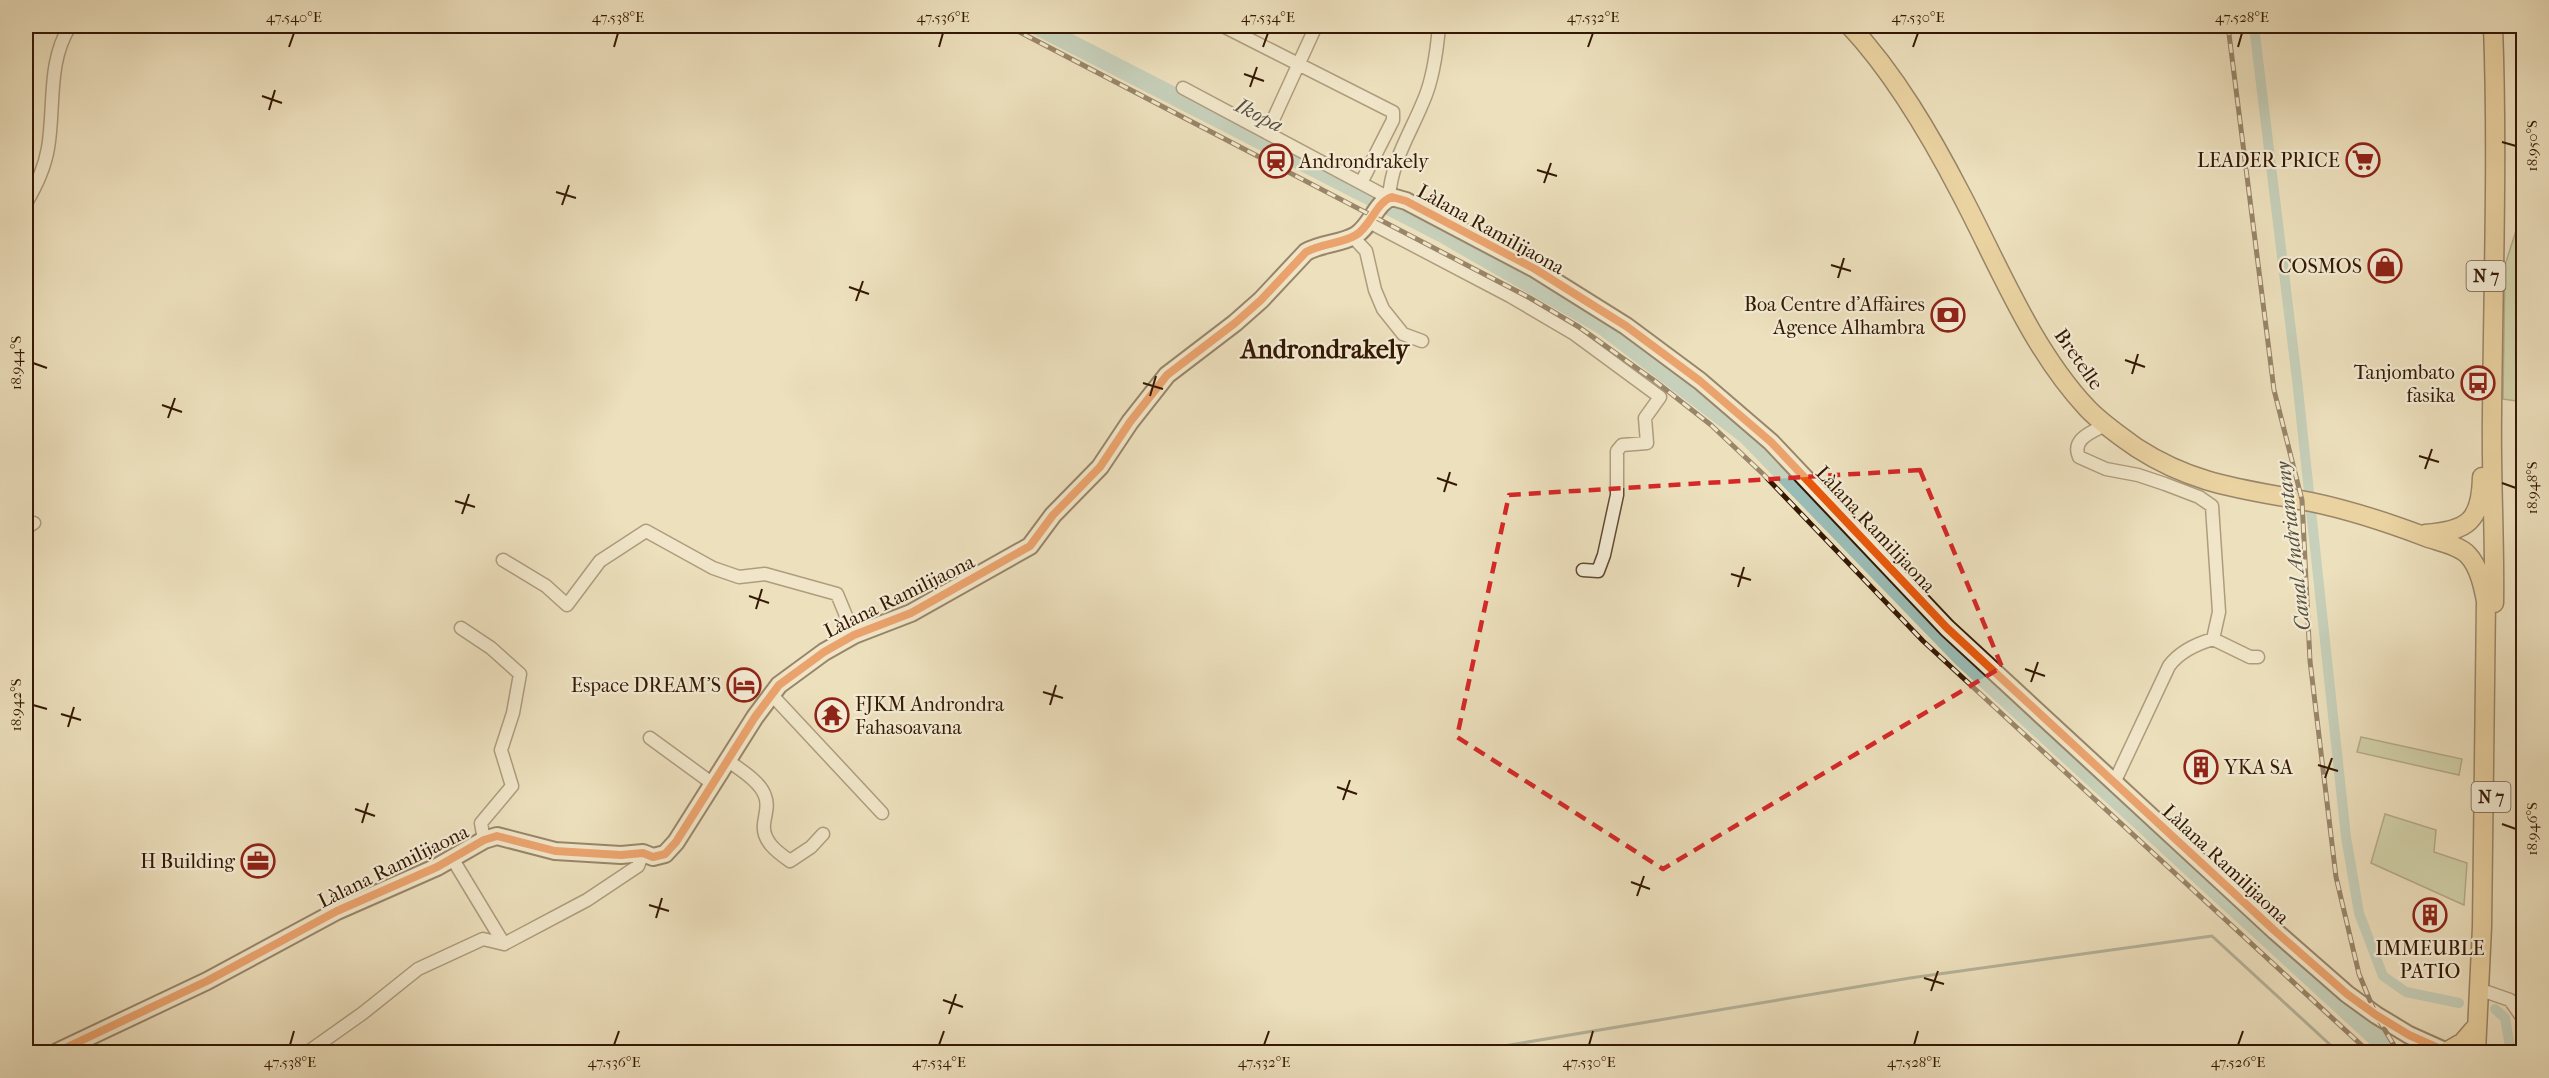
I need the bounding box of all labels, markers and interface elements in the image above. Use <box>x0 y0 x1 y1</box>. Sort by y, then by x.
text: 47.540°E <box>266 8 322 26</box>
text: 47.538°E <box>592 8 644 26</box>
text: 47.536°E <box>916 8 970 26</box>
text: 47.534°E <box>1241 8 1295 26</box>
text: 47.532°E <box>1567 8 1619 26</box>
text: 47.530°E <box>1891 8 1945 26</box>
text: 47.528°E <box>2215 8 2269 26</box>
water label: Ikopa <box>1230 92 1287 137</box>
text: 18.950°S <box>2523 120 2541 172</box>
supermarket icon: LEADER PRICE <box>2345 142 2381 178</box>
station icon: Androndrakely <box>1258 143 1294 179</box>
place label: LEADER PRICE <box>2197 149 2340 172</box>
place label: Androndrakely <box>1298 150 1430 173</box>
street label: Làlana Ramilijaona <box>1413 179 1569 280</box>
shop icon: COSMOS <box>2367 248 2403 284</box>
place label: COSMOS <box>2278 255 2362 278</box>
road number: N 7 <box>2466 261 2506 291</box>
place label: Boa Centre d'Affaires Agence Alhambra <box>1744 293 1926 339</box>
bank icon: Boa Centre d'Affaires Agence Alhambra <box>1930 297 1966 333</box>
street label: Bretelle <box>2049 324 2108 394</box>
district label: Androndrakely <box>1239 334 1411 365</box>
text: 18.944°S <box>7 336 25 390</box>
place label: Tanjombato fasika <box>2354 361 2456 407</box>
bus stop icon: Tanjombato fasika <box>2460 365 2496 401</box>
water label: Canal Andriantany <box>2271 459 2315 632</box>
street label: Làlana Ramilijaona <box>1811 461 1941 598</box>
text: 18.948°S <box>2523 461 2541 514</box>
street label: Làlana Ramilijaona <box>820 550 979 643</box>
hotel icon: Espace DREAM'S <box>726 667 762 703</box>
place label: Espace DREAM'S <box>571 674 721 697</box>
text: 18.942°S <box>7 678 25 732</box>
place label: FJKM Androndra Fahasoavana <box>855 693 1005 739</box>
temple icon: FJKM Androndra Fahasoavana <box>814 697 850 733</box>
building icon: YKA SA <box>2183 749 2219 785</box>
place label: YKA SA <box>2223 756 2294 779</box>
road number: N 7 <box>2472 782 2510 812</box>
street label: Làlana Ramilijaona <box>2158 800 2294 929</box>
text: 18.946°S <box>2523 802 2541 856</box>
street label: Làlana Ramilijaona <box>314 820 473 913</box>
office icon: H Building <box>240 843 276 879</box>
place label: H Building <box>140 850 235 873</box>
building icon: IMMEUBLE PATIO <box>2412 897 2448 933</box>
place label: IMMEUBLE PATIO <box>2375 937 2485 983</box>
text: 47.538°E <box>264 1053 316 1071</box>
text: 47.536°E <box>587 1053 641 1071</box>
text: 47.534°E <box>912 1053 966 1071</box>
text: 47.532°E <box>1238 1053 1290 1071</box>
text: 47.530°E <box>1562 1053 1616 1071</box>
text: 47.528°E <box>1887 1053 1941 1071</box>
text: 47.526°E <box>2211 1053 2265 1071</box>

